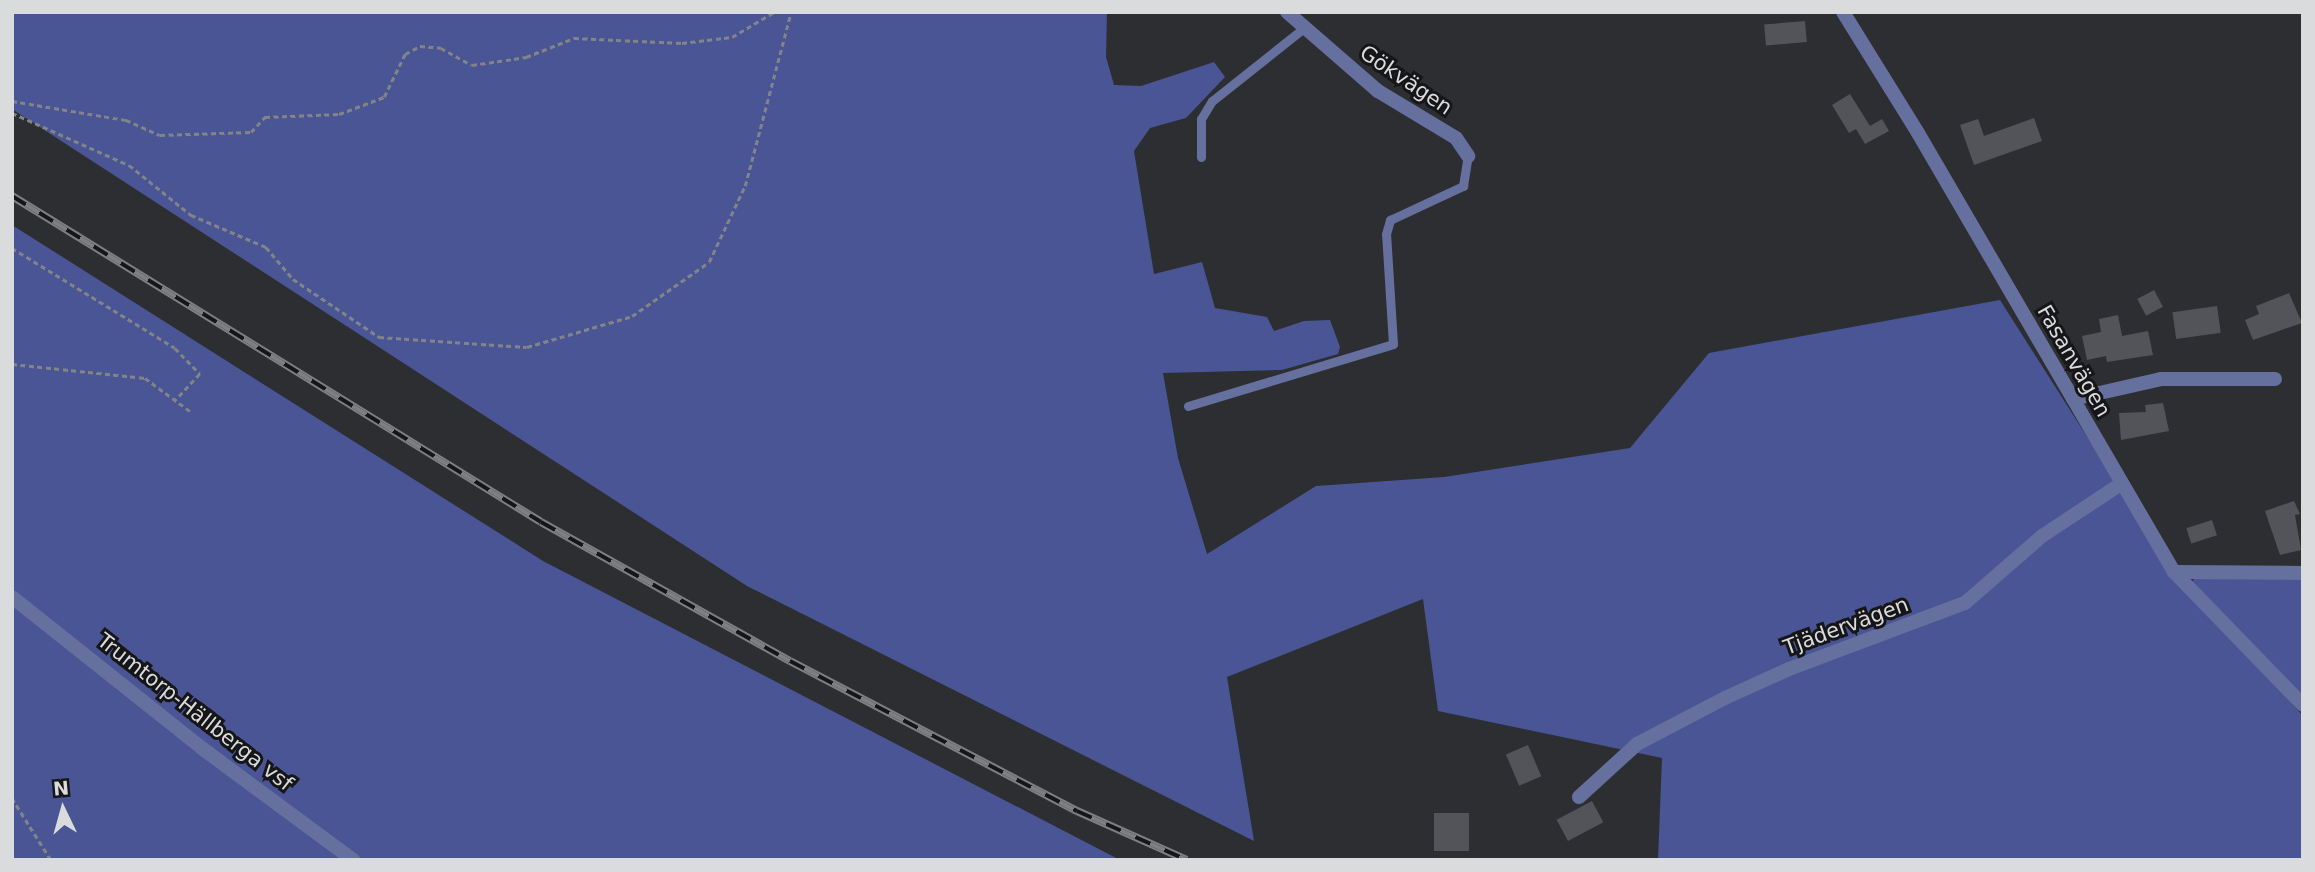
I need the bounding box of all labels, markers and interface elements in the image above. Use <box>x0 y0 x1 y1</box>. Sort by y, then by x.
street label: Gökvägen <box>1355 40 1457 120</box>
street label: Fasanvägen <box>2032 301 2116 421</box>
street label: Tjädervägen <box>1780 592 1912 660</box>
street label: Trumtorp-Hällberga vsf <box>92 628 298 796</box>
north arrow <box>28 774 98 844</box>
text: N <box>52 776 70 800</box>

